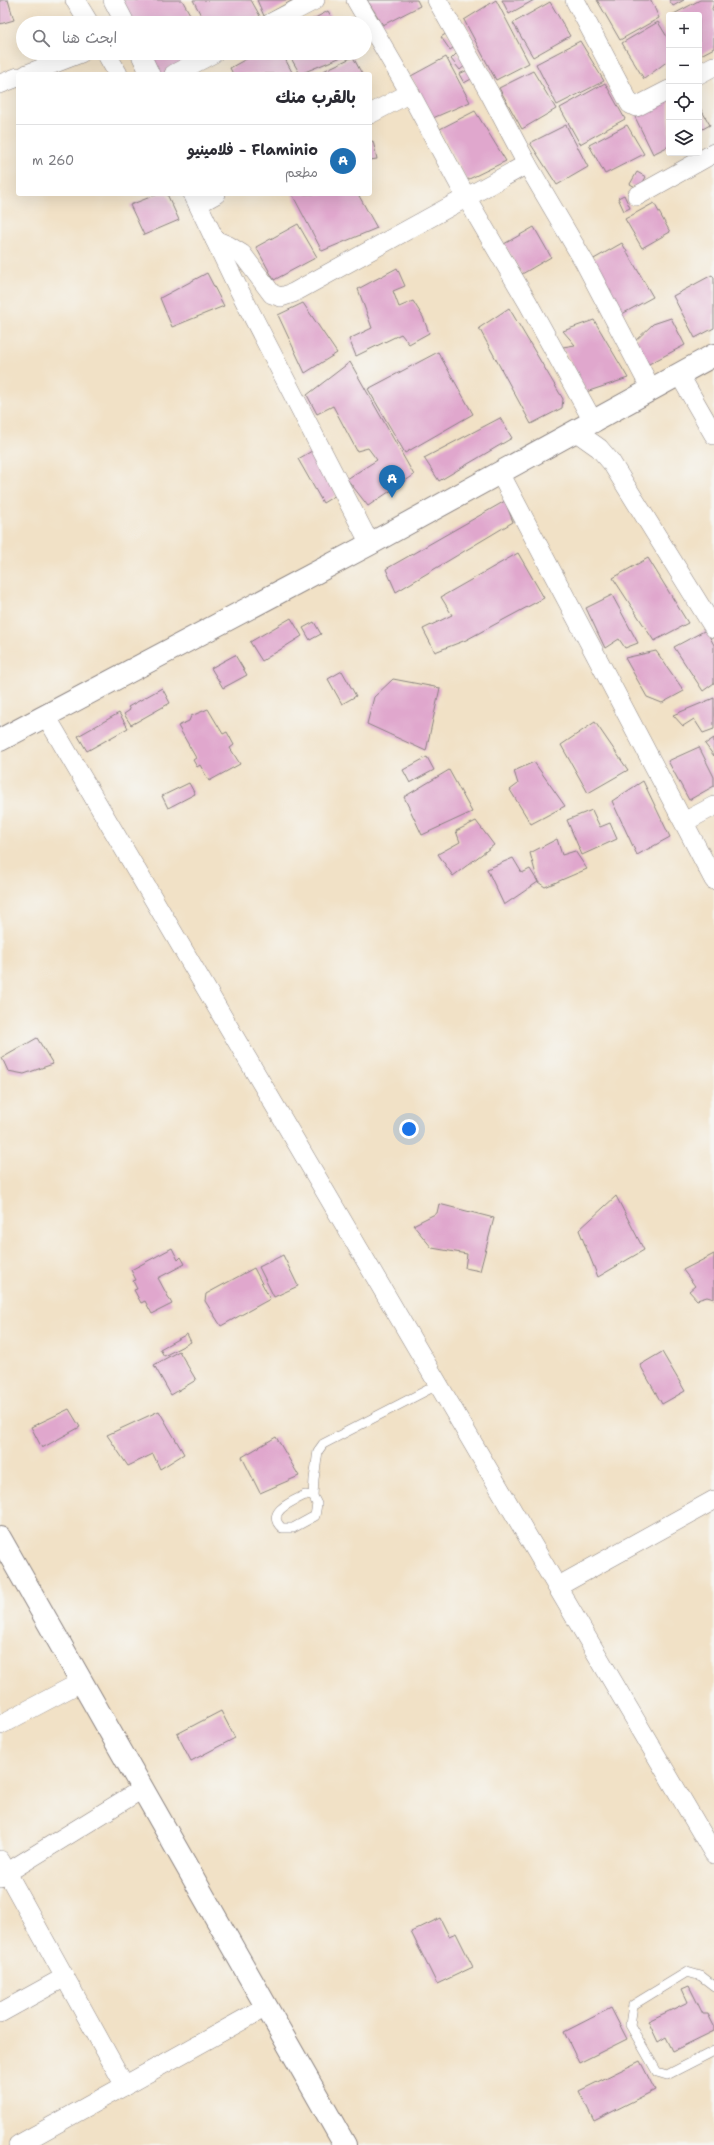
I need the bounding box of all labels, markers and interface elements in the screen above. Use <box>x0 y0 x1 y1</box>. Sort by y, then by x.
map controls <box>666 12 702 156</box>
button: + <box>666 12 702 48</box>
search box <box>16 16 372 60</box>
icon: search <box>30 27 52 49</box>
text: ابحث هنا <box>62 28 117 48</box>
button: − <box>666 48 702 84</box>
button: locate <box>666 84 702 120</box>
text: بالقرب منك <box>276 86 356 108</box>
button: layers <box>666 120 702 156</box>
text: Flaminio - فلامينيو <box>187 140 318 160</box>
text: 260 m <box>32 152 74 169</box>
text: A <box>338 152 348 169</box>
text: مطعم <box>285 164 318 181</box>
pin: A <box>379 465 405 498</box>
your location <box>399 1119 419 1139</box>

